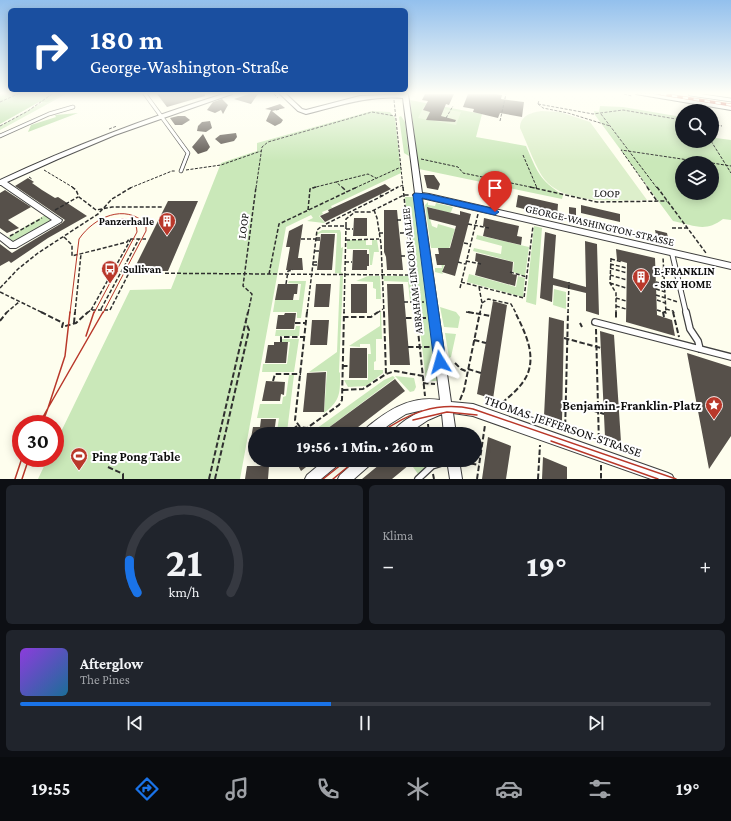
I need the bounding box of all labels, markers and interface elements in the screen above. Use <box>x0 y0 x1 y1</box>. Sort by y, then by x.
icon: right <box>24 24 76 76</box>
text: 180 m <box>90 24 163 55</box>
text: George-Washington-Straße <box>90 57 289 77</box>
map controls <box>675 104 719 200</box>
button: search <box>675 104 719 148</box>
button: layers <box>675 156 719 200</box>
pin <box>478 171 512 212</box>
icon: arrive <box>484 177 506 199</box>
street label: LOOP <box>594 187 621 199</box>
street label: GEORGE-WASHINGTON-STRASSE <box>524 202 676 248</box>
street label: ABRAHAM-LINCOLN-ALLEE <box>399 207 425 335</box>
building icon: Panzerhalle <box>157 211 177 236</box>
street label: LOOP <box>235 212 251 240</box>
place label: Panzerhalle <box>99 215 154 227</box>
bus stop icon: Sullivan <box>100 259 120 284</box>
place label: Sullivan <box>123 263 162 275</box>
place label: E-FRANKLIN - SKY HOME <box>654 265 715 290</box>
building icon: E-FRANKLIN - SKY HOME <box>631 267 651 292</box>
position arrow <box>419 341 461 383</box>
street label: THOMAS-JEFFERSON-STRASSE <box>482 392 644 460</box>
place icon: Benjamin-Franklin-Platz <box>704 395 724 420</box>
place label: Benjamin-Franklin-Platz <box>562 398 701 414</box>
speed limit sign: 30 <box>12 415 64 467</box>
text: 19:56 · 1 Min. · 260 m <box>297 439 433 455</box>
sports icon: Ping Pong Table <box>69 446 89 471</box>
place label: Ping Pong Table <box>92 449 180 464</box>
text: Klima <box>383 528 413 543</box>
text: 21 <box>166 538 203 584</box>
text: 19° <box>526 549 567 582</box>
text: − <box>383 553 394 578</box>
text: + <box>699 553 711 578</box>
text: km/h <box>169 583 200 599</box>
text: Afterglow <box>80 656 143 672</box>
text: The Pines <box>80 672 130 687</box>
icon: previous <box>124 712 146 734</box>
icon: pause <box>354 712 376 734</box>
icon: next <box>585 712 607 734</box>
icon: directions <box>133 775 161 803</box>
icon: music <box>223 775 251 803</box>
icon: phone <box>314 775 342 803</box>
icon: climate <box>404 775 432 803</box>
icon: car <box>495 775 523 803</box>
icon: filters <box>586 775 614 803</box>
text: 19:55 <box>31 779 70 799</box>
text: 19° <box>676 779 700 799</box>

